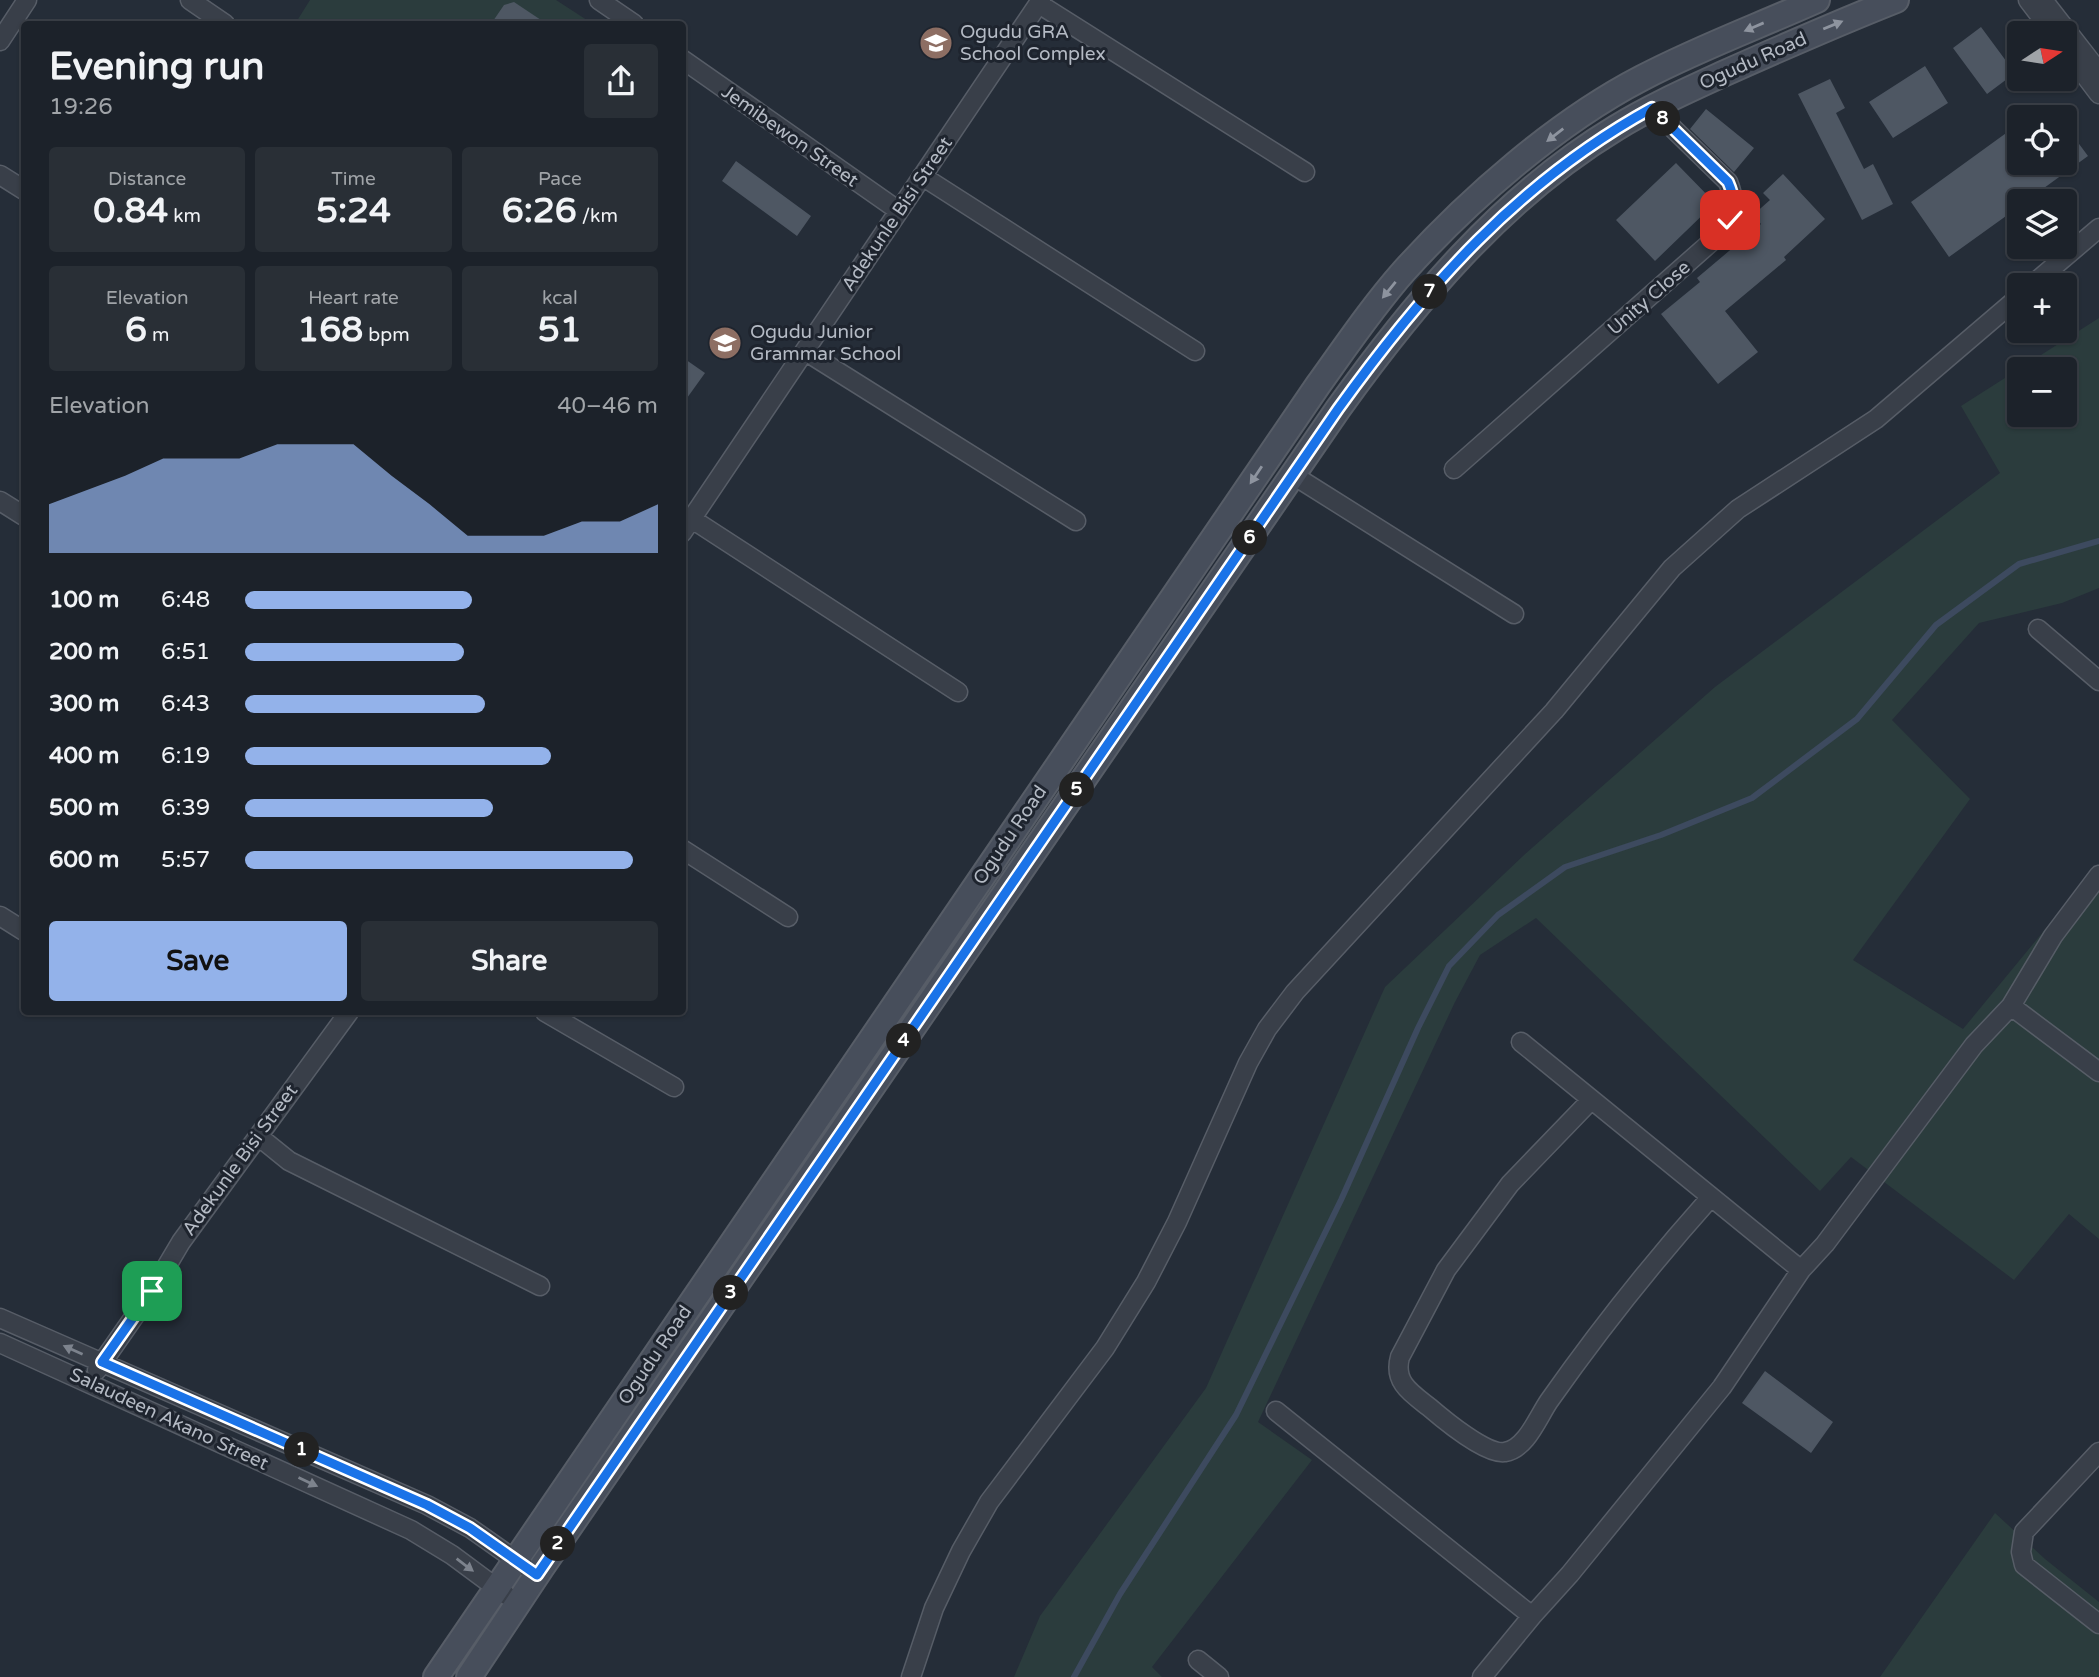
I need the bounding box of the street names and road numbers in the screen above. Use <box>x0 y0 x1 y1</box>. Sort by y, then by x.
street label: Ogudu Road <box>1696 28 1810 94</box>
street label: Jemibewon Street <box>717 81 863 191</box>
street label: Adekunle Bisi Street <box>837 133 957 295</box>
street label: Unity Close <box>1603 256 1695 340</box>
street label: Ogudu Road <box>969 781 1051 889</box>
street label: Adekunle Bisi Street <box>178 1080 302 1240</box>
street label: Ogudu Road <box>614 1301 696 1409</box>
street label: Salaudeen Akano Street <box>66 1363 272 1475</box>

